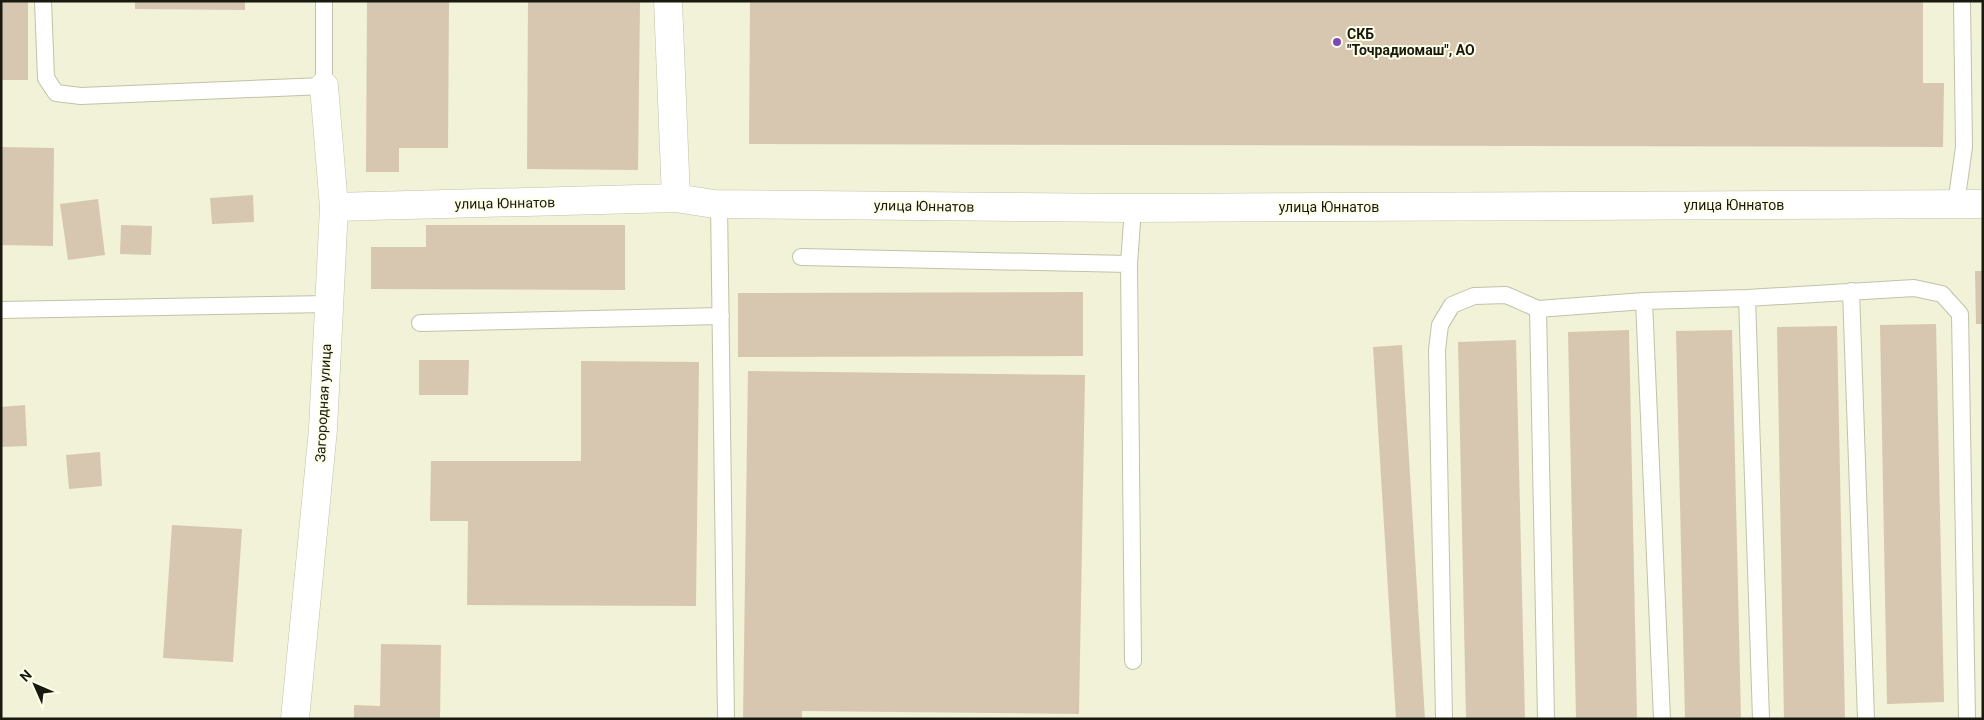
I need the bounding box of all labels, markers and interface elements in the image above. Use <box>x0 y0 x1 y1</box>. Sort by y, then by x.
place label: СКБ "Точрадиомаш", АО <box>1347 26 1475 58</box>
marker: СКБ "Точрадиомаш", АО <box>1331 36 1343 48</box>
street label: улица Юннатов <box>455 194 555 212</box>
street label: улица Юннатов <box>874 197 974 215</box>
street label: улица Юннатов <box>1684 197 1784 213</box>
street label: улица Юннатов <box>1279 199 1379 215</box>
street label: Загородная улица <box>312 343 334 463</box>
north arrow <box>10 660 60 710</box>
text: N <box>17 667 35 685</box>

